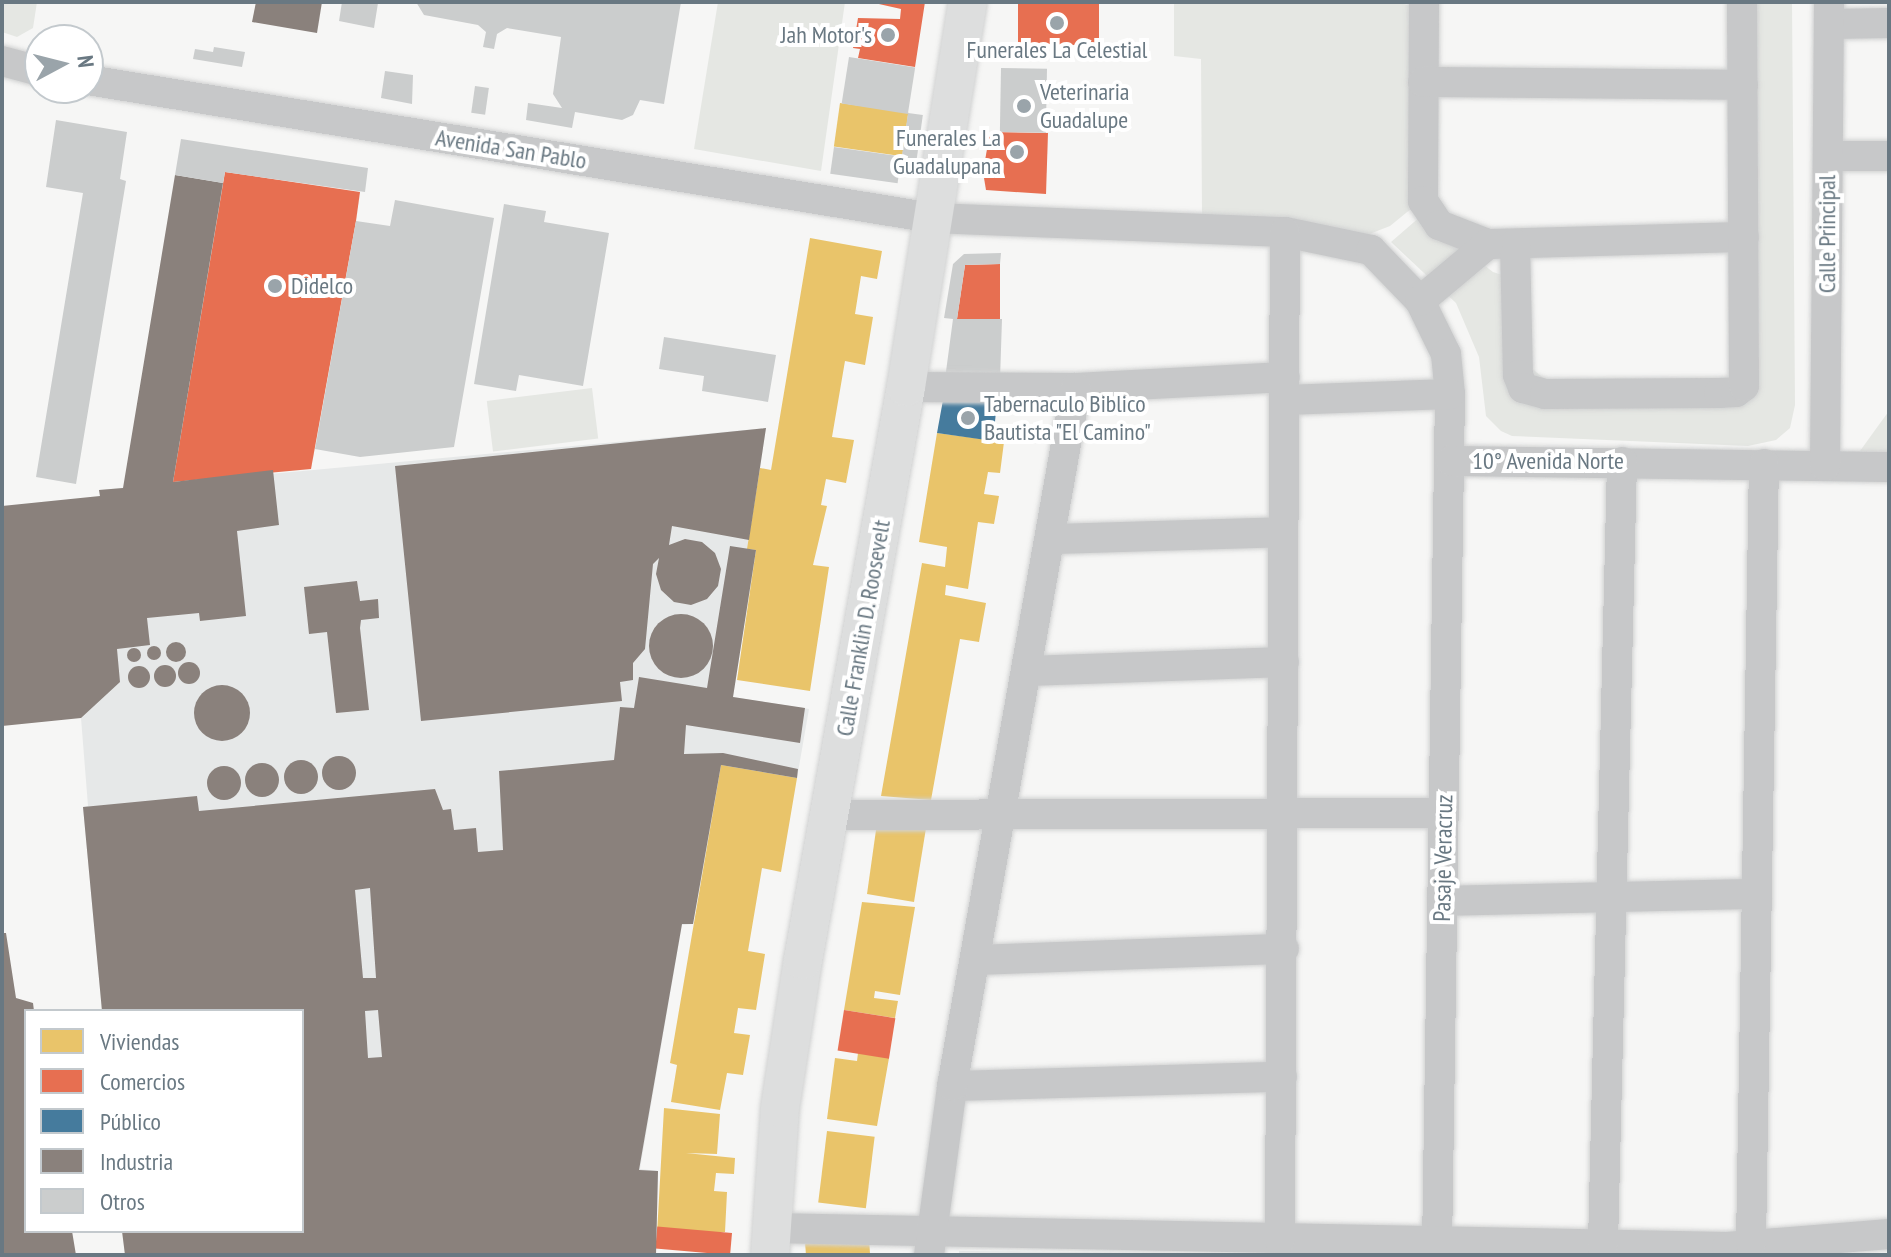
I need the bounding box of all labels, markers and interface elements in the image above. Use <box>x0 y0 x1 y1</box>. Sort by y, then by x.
marker: Funerales La Celestial <box>1048 14 1066 32</box>
place label: Jah Motor's <box>781 21 872 49</box>
north arrow <box>24 24 104 104</box>
marker: Jah Motor's <box>879 26 897 44</box>
place label: Funerales La Celestial <box>967 36 1147 64</box>
text: N <box>71 54 100 69</box>
place label: Veterinaria Guadalupe <box>1040 78 1129 134</box>
marker: Veterinaria Guadalupe <box>1015 97 1033 115</box>
street label: Avenida San Pablo <box>434 123 588 175</box>
place label: Funerales La Guadalupana <box>893 124 1001 180</box>
marker: Funerales La Guadalupana <box>1008 143 1026 161</box>
street label: Calle Principal <box>1813 175 1841 293</box>
place label: Didelco <box>291 272 353 300</box>
marker: Didelco <box>266 277 284 295</box>
place label: Tabernaculo Biblico Bautista "El Camino" <box>984 390 1152 446</box>
marker: Tabernaculo Biblico Bautista "El Camino" <box>959 409 977 427</box>
street label: 10° Avenida Norte <box>1472 447 1624 475</box>
street label: Calle Franklin D. Roosevelt <box>830 517 896 739</box>
street label: Pasaje Veracruz <box>1427 794 1459 922</box>
legend <box>24 1009 304 1233</box>
text: Viviendas <box>100 1026 179 1057</box>
text: Comercios <box>100 1066 185 1097</box>
text: Público <box>100 1106 161 1137</box>
text: Industria <box>100 1146 173 1177</box>
text: Otros <box>100 1186 145 1217</box>

